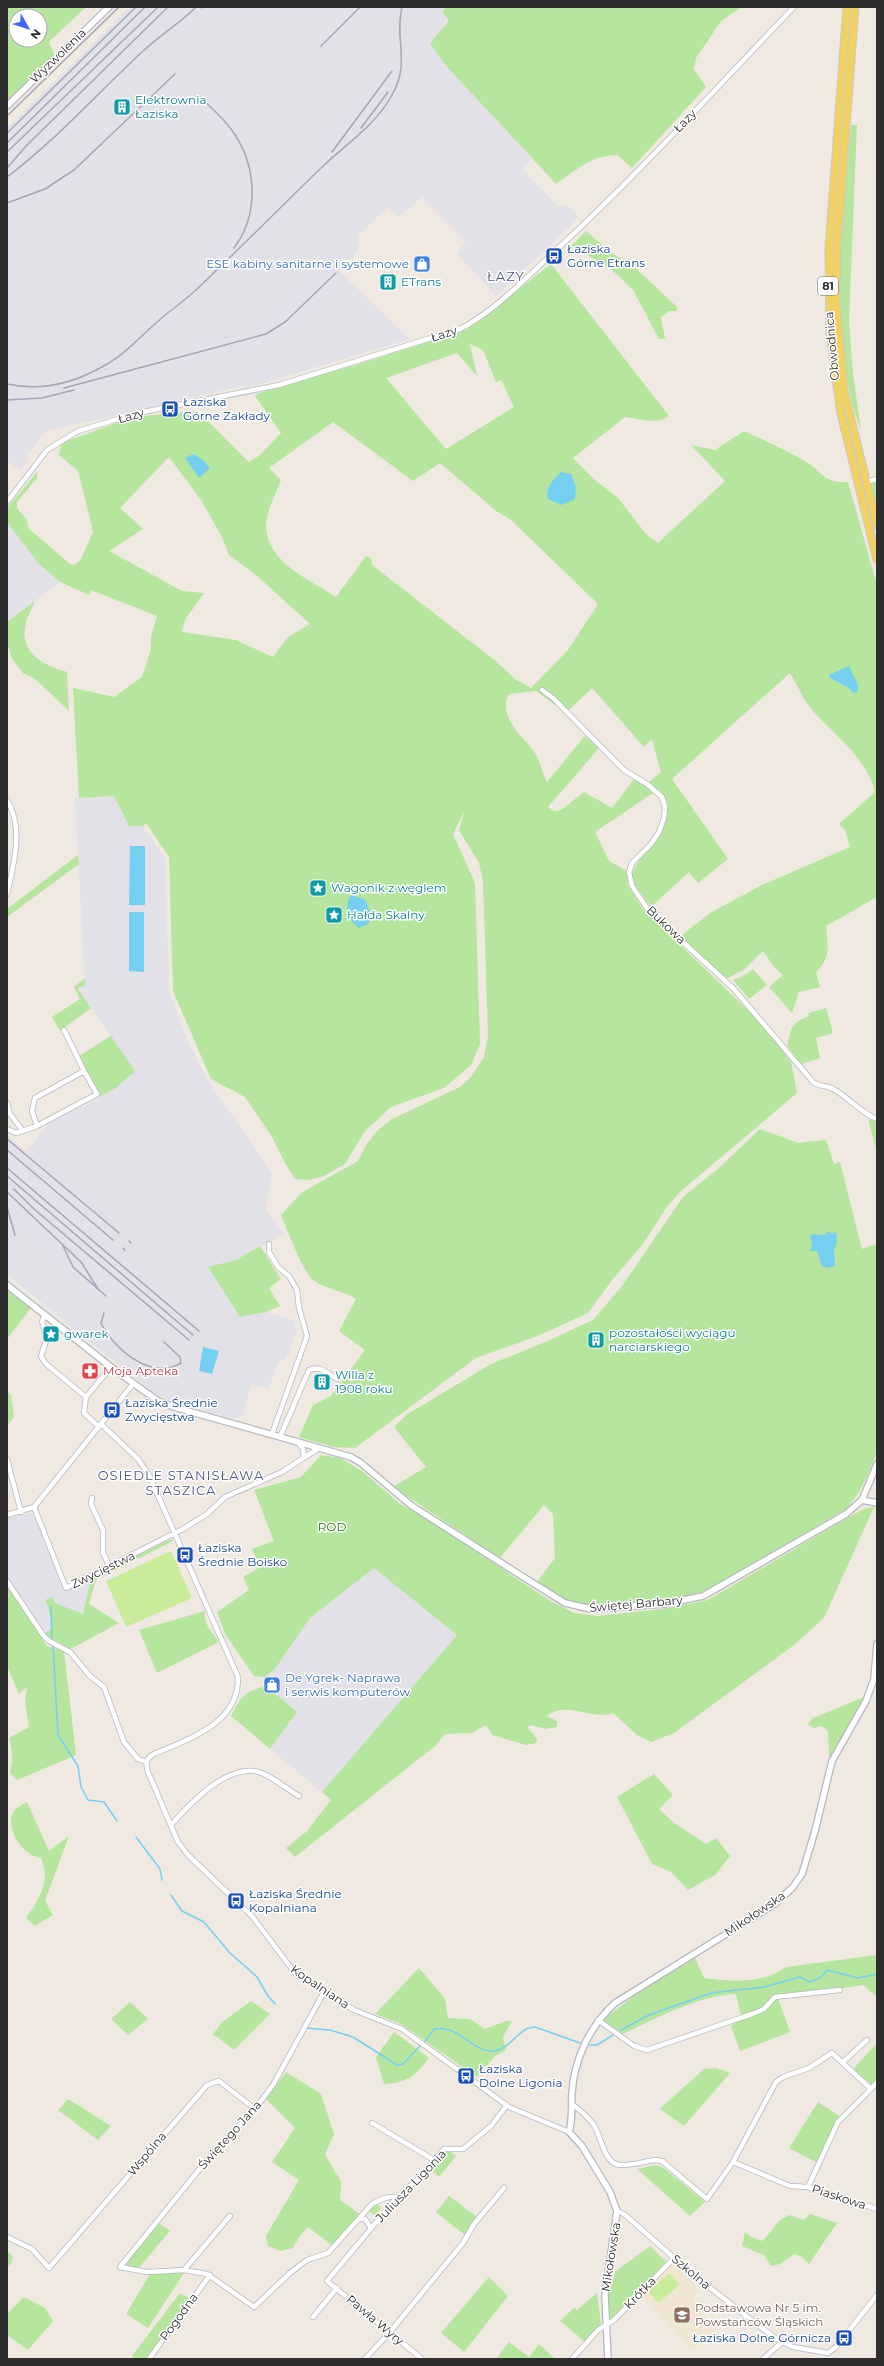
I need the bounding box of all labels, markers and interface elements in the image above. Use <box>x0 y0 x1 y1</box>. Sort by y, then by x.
north arrow <box>8 8 48 48</box>
street label: Wyzwolenia <box>26 25 89 86</box>
text: N <box>28 26 44 42</box>
place label: Elektrownia Łaziska <box>135 92 207 121</box>
building icon: Elektrownia Łaziska <box>112 97 132 117</box>
street label: Łazy <box>670 106 700 135</box>
place label: Łaziska Górne Etrans <box>567 241 645 270</box>
bus stop icon: Łaziska Górne Etrans <box>544 246 564 266</box>
shop icon: ESE kabiny sanitarne i systemowe <box>412 254 432 274</box>
place label: ESE kabiny sanitarne i systemowe <box>206 256 409 271</box>
district label: ŁAZY <box>487 268 525 284</box>
building icon: ETrans <box>378 272 398 292</box>
place label: ETrans <box>401 274 441 289</box>
road number: 81 <box>818 277 838 295</box>
street label: Obwodnica <box>821 311 842 381</box>
street label: Łazy <box>429 322 459 345</box>
place label: Łaziska Górne Zakłady <box>183 394 271 423</box>
bus stop icon: Łaziska Górne Zakłady <box>160 399 180 419</box>
street label: Łazy <box>116 405 146 426</box>
place icon: Wagonik z węglem <box>308 878 328 898</box>
place label: Wagonik z węglem <box>331 880 446 895</box>
street label: Bukowa <box>644 902 689 947</box>
place icon: Hałda Skalny <box>324 905 344 925</box>
place label: Hałda Skalny <box>347 907 425 922</box>
place icon: gwarek <box>41 1324 61 1344</box>
place label: pozostałości wyciągu narciarskiego <box>609 1325 736 1354</box>
place label: gwarek <box>64 1326 110 1341</box>
building icon: pozostałości wyciągu narciarskiego <box>586 1330 606 1350</box>
pharmacy icon: Moja Apteka <box>80 1361 100 1381</box>
place label: Moja Apteka <box>103 1363 178 1378</box>
place label: Willa z 1908 roku <box>335 1367 393 1396</box>
building icon: Willa z 1908 roku <box>312 1372 332 1392</box>
place label: Łaziska Średnie Zwycięstwa <box>125 1395 218 1424</box>
bus stop icon: Łaziska Średnie Zwycięstwa <box>102 1400 122 1420</box>
district label: OSIEDLE STANISŁAWA STASZICA <box>98 1467 264 1498</box>
park label: ROD <box>318 1519 346 1534</box>
place label: Łaziska Średnie Boisko <box>198 1540 287 1569</box>
bus stop icon: Łaziska Średnie Boisko <box>175 1545 195 1565</box>
street label: Zwycięstwa <box>68 1548 137 1592</box>
street label: Świętej Barbary <box>589 1592 684 1615</box>
place label: De Ygrek- Naprawa i serwis komputerów <box>285 1670 411 1699</box>
shop icon: De Ygrek- Naprawa i serwis komputerów <box>262 1675 282 1695</box>
place label: Łaziska Średnie Kopalniana <box>249 1886 342 1915</box>
street label: Mikołowska <box>721 1888 788 1939</box>
bus stop icon: Łaziska Średnie Kopalniana <box>226 1891 246 1911</box>
street label: Kopalniana <box>288 1961 353 2012</box>
place label: Łaziska Dolne Ligonia <box>479 2061 563 2090</box>
bus stop icon: Łaziska Dolne Ligonia <box>456 2066 476 2086</box>
street label: Świętego Jana <box>195 2097 264 2172</box>
street label: Wspólna <box>124 2129 169 2179</box>
street label: Juliusza Ligonia <box>371 2146 449 2226</box>
street label: Piaskowa <box>810 2181 868 2212</box>
street label: Mikołowska <box>598 2221 623 2293</box>
street label: Szkolna <box>669 2251 714 2292</box>
street label: Krótka <box>620 2273 659 2312</box>
street label: Pogodna <box>156 2290 201 2343</box>
street label: Pawła Wyry <box>344 2291 408 2348</box>
place label: Podstawowa Nr 5 im. Powstańców Śląskich <box>695 2300 823 2329</box>
school or university icon: Podstawowa Nr 5 im. Powstańców Śląskich <box>672 2305 692 2325</box>
bus stop icon: Łaziska Dolne Górnicza <box>834 2328 854 2348</box>
place label: Łaziska Dolne Górnicza <box>692 2330 831 2345</box>

